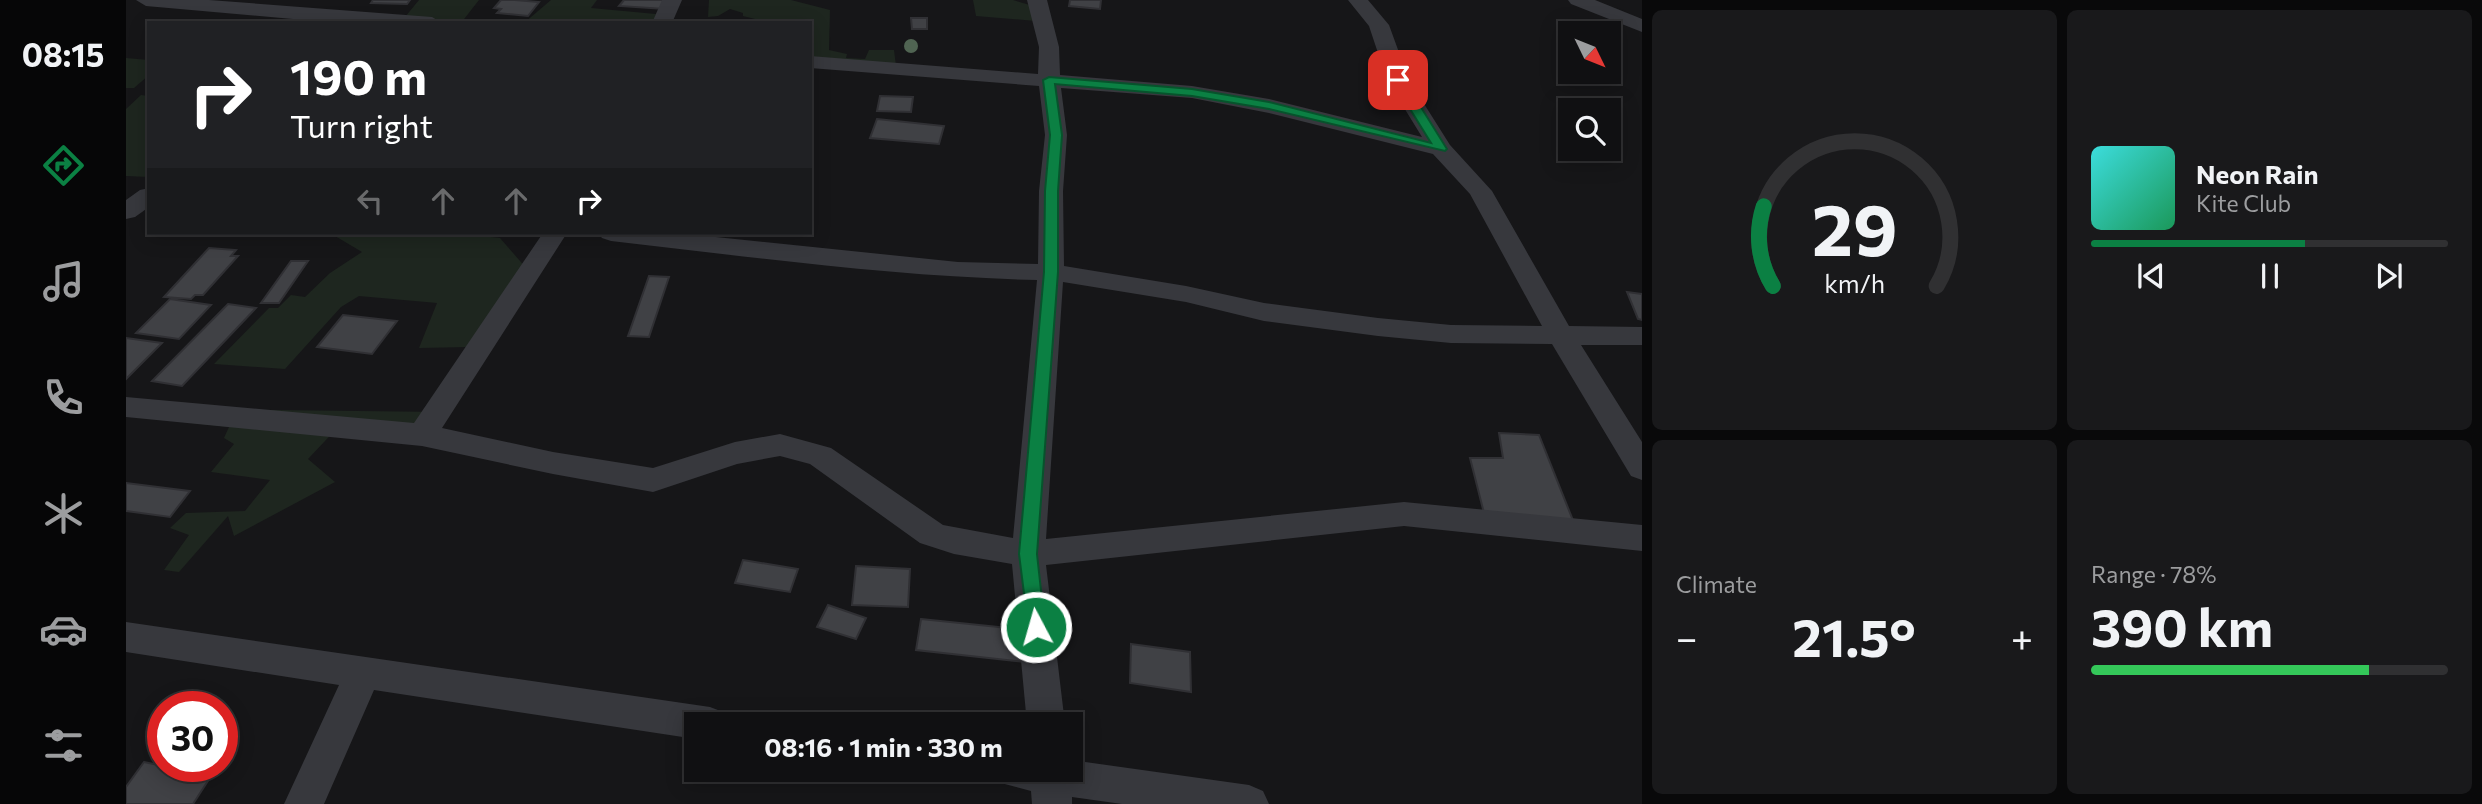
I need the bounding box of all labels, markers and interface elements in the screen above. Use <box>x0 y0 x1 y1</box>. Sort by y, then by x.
north arrow <box>1558 21 1620 84</box>
map controls <box>1558 21 1621 161</box>
text: 08:15 <box>22 34 104 74</box>
text: 190 m <box>290 45 427 105</box>
icon: right <box>175 49 266 140</box>
pin <box>1368 50 1428 110</box>
icon: arrive <box>1379 61 1417 99</box>
button: search <box>1558 98 1621 161</box>
text: Turn right <box>290 105 433 145</box>
icon: directions <box>39 141 88 190</box>
text: Neon Rain <box>2196 158 2319 189</box>
icon: left <box>351 182 389 220</box>
icon: ahead <box>424 182 462 220</box>
icon: ahead <box>497 182 535 220</box>
icon: right <box>570 182 608 220</box>
text: 29 <box>1812 183 1897 272</box>
text: Kite Club <box>2196 189 2291 217</box>
icon: music <box>39 257 88 306</box>
icon: previous <box>2132 257 2170 295</box>
icon: pause <box>2251 257 2289 295</box>
icon: next <box>2370 257 2408 295</box>
text: km/h <box>1824 268 1885 298</box>
icon: phone <box>39 373 88 422</box>
icon: climate <box>39 489 88 538</box>
text: Range · 78% <box>2091 560 2216 588</box>
text: Climate <box>1676 570 1757 598</box>
position arrow <box>999 590 1073 664</box>
text: 390 km <box>2091 594 2273 658</box>
text: 21.5° <box>1792 604 1916 668</box>
icon: car <box>39 605 88 654</box>
text: − <box>1676 613 1698 660</box>
text: + <box>2011 613 2033 660</box>
speed limit sign: 30 <box>147 691 238 782</box>
icon: filters <box>39 721 88 770</box>
text: 08:16 · 1 min · 330 m <box>764 731 1003 762</box>

